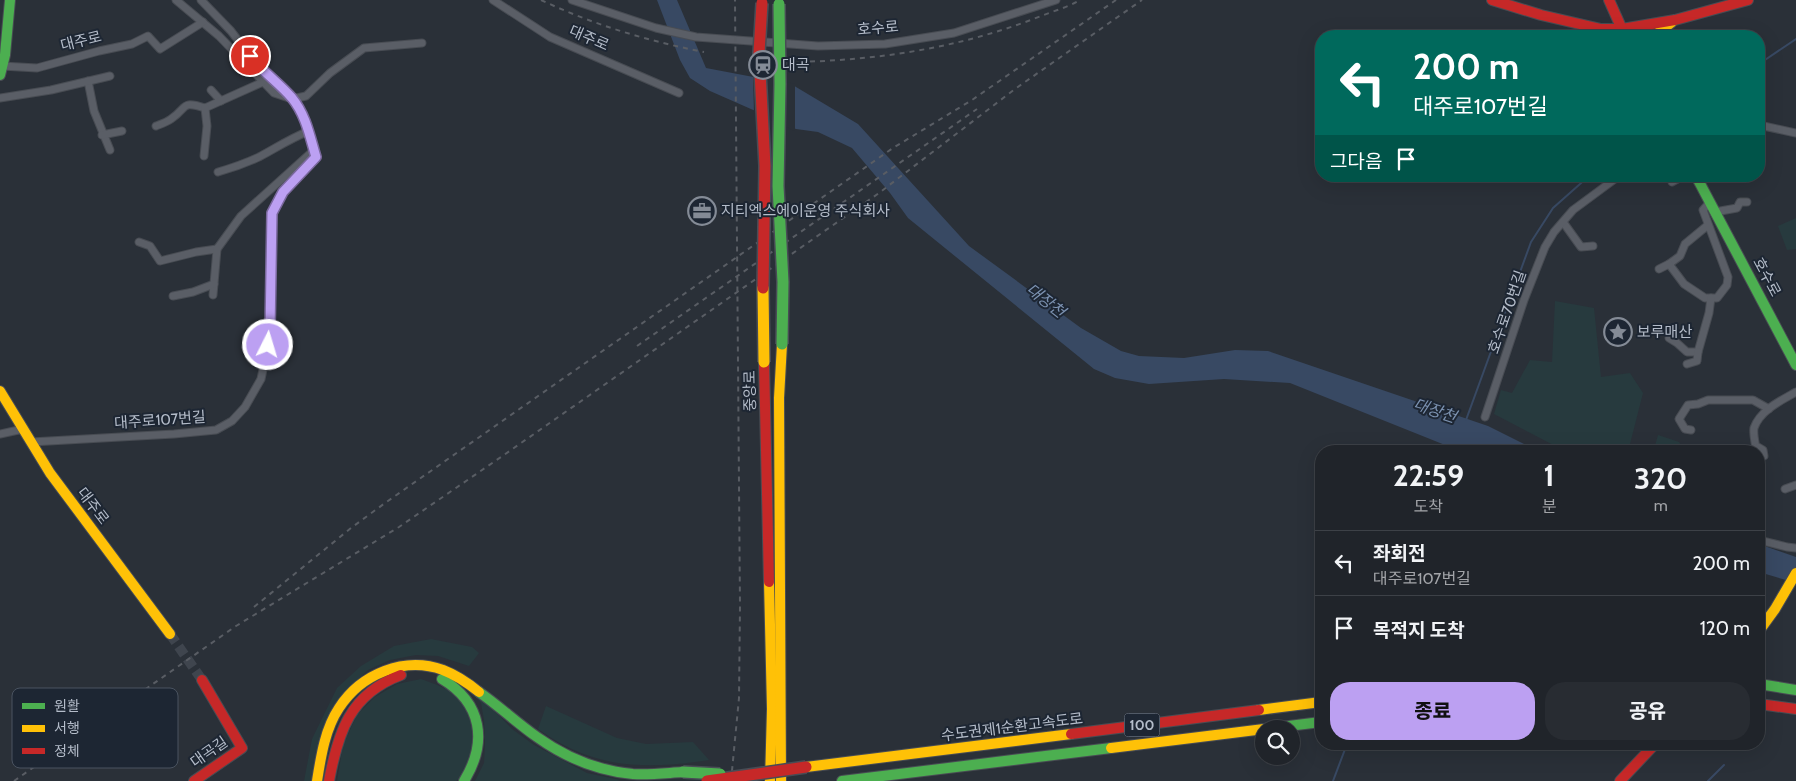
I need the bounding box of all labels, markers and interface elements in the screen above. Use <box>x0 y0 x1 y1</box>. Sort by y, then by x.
street label: 호수로 <box>857 17 899 39</box>
street label: 대주로 <box>566 22 612 54</box>
street label: 대주로 <box>59 27 103 55</box>
pin <box>229 35 271 77</box>
icon: arrive <box>236 42 264 70</box>
text: 200 m <box>1413 45 1519 88</box>
station icon: 대곡 <box>748 50 778 80</box>
icon: left <box>1330 50 1395 115</box>
place label: 대곡 <box>782 56 810 74</box>
text: 대주로107번길 <box>1413 93 1548 120</box>
icon: arrive <box>1392 145 1420 173</box>
text: 그다음 <box>1330 150 1382 173</box>
office icon: 지티엑스에이운영 주식회사 <box>687 196 717 226</box>
place label: 지티엑스에이운영 주식회사 <box>721 202 890 220</box>
street label: 호수로 <box>1749 254 1785 300</box>
street label: 호수로70번길 <box>1484 268 1530 356</box>
water label: 대장천 <box>1022 279 1071 323</box>
place icon: 보루매산 <box>1603 317 1633 347</box>
position arrow <box>241 318 293 370</box>
place label: 보루매산 <box>1637 323 1692 341</box>
street label: 중앙로 <box>741 370 759 412</box>
water label: 대장천 <box>1411 394 1461 427</box>
street label: 대주로107번길 <box>114 408 206 432</box>
text: 22:59 <box>1393 457 1464 494</box>
text: 1 <box>1544 457 1555 494</box>
text: 320 <box>1634 460 1687 497</box>
street label: 대주로 <box>73 484 113 528</box>
text: m <box>1654 496 1668 515</box>
text: 도착 <box>1414 497 1443 516</box>
text: 분 <box>1542 497 1556 516</box>
text: 좌회전 <box>1373 542 1425 565</box>
icon: left <box>1330 549 1358 577</box>
text: 200 m <box>1693 552 1750 575</box>
text: 대주로107번길 <box>1373 569 1471 588</box>
icon: arrive <box>1330 614 1358 642</box>
text: 120 m <box>1700 617 1750 640</box>
text: 목적지 도착 <box>1373 619 1465 642</box>
button: 종료 <box>1330 682 1535 740</box>
button: 공유 <box>1545 682 1750 740</box>
legend <box>12 688 178 768</box>
text: 원활 <box>54 697 80 715</box>
street label: 수도권제1순환고속도로 <box>940 709 1084 745</box>
road number: 100 <box>1124 714 1160 736</box>
text: 서행 <box>54 719 80 737</box>
map controls <box>1255 720 1300 765</box>
button: search <box>1255 720 1300 765</box>
street label: 대곡길 <box>187 733 231 771</box>
text: 정체 <box>54 742 80 760</box>

